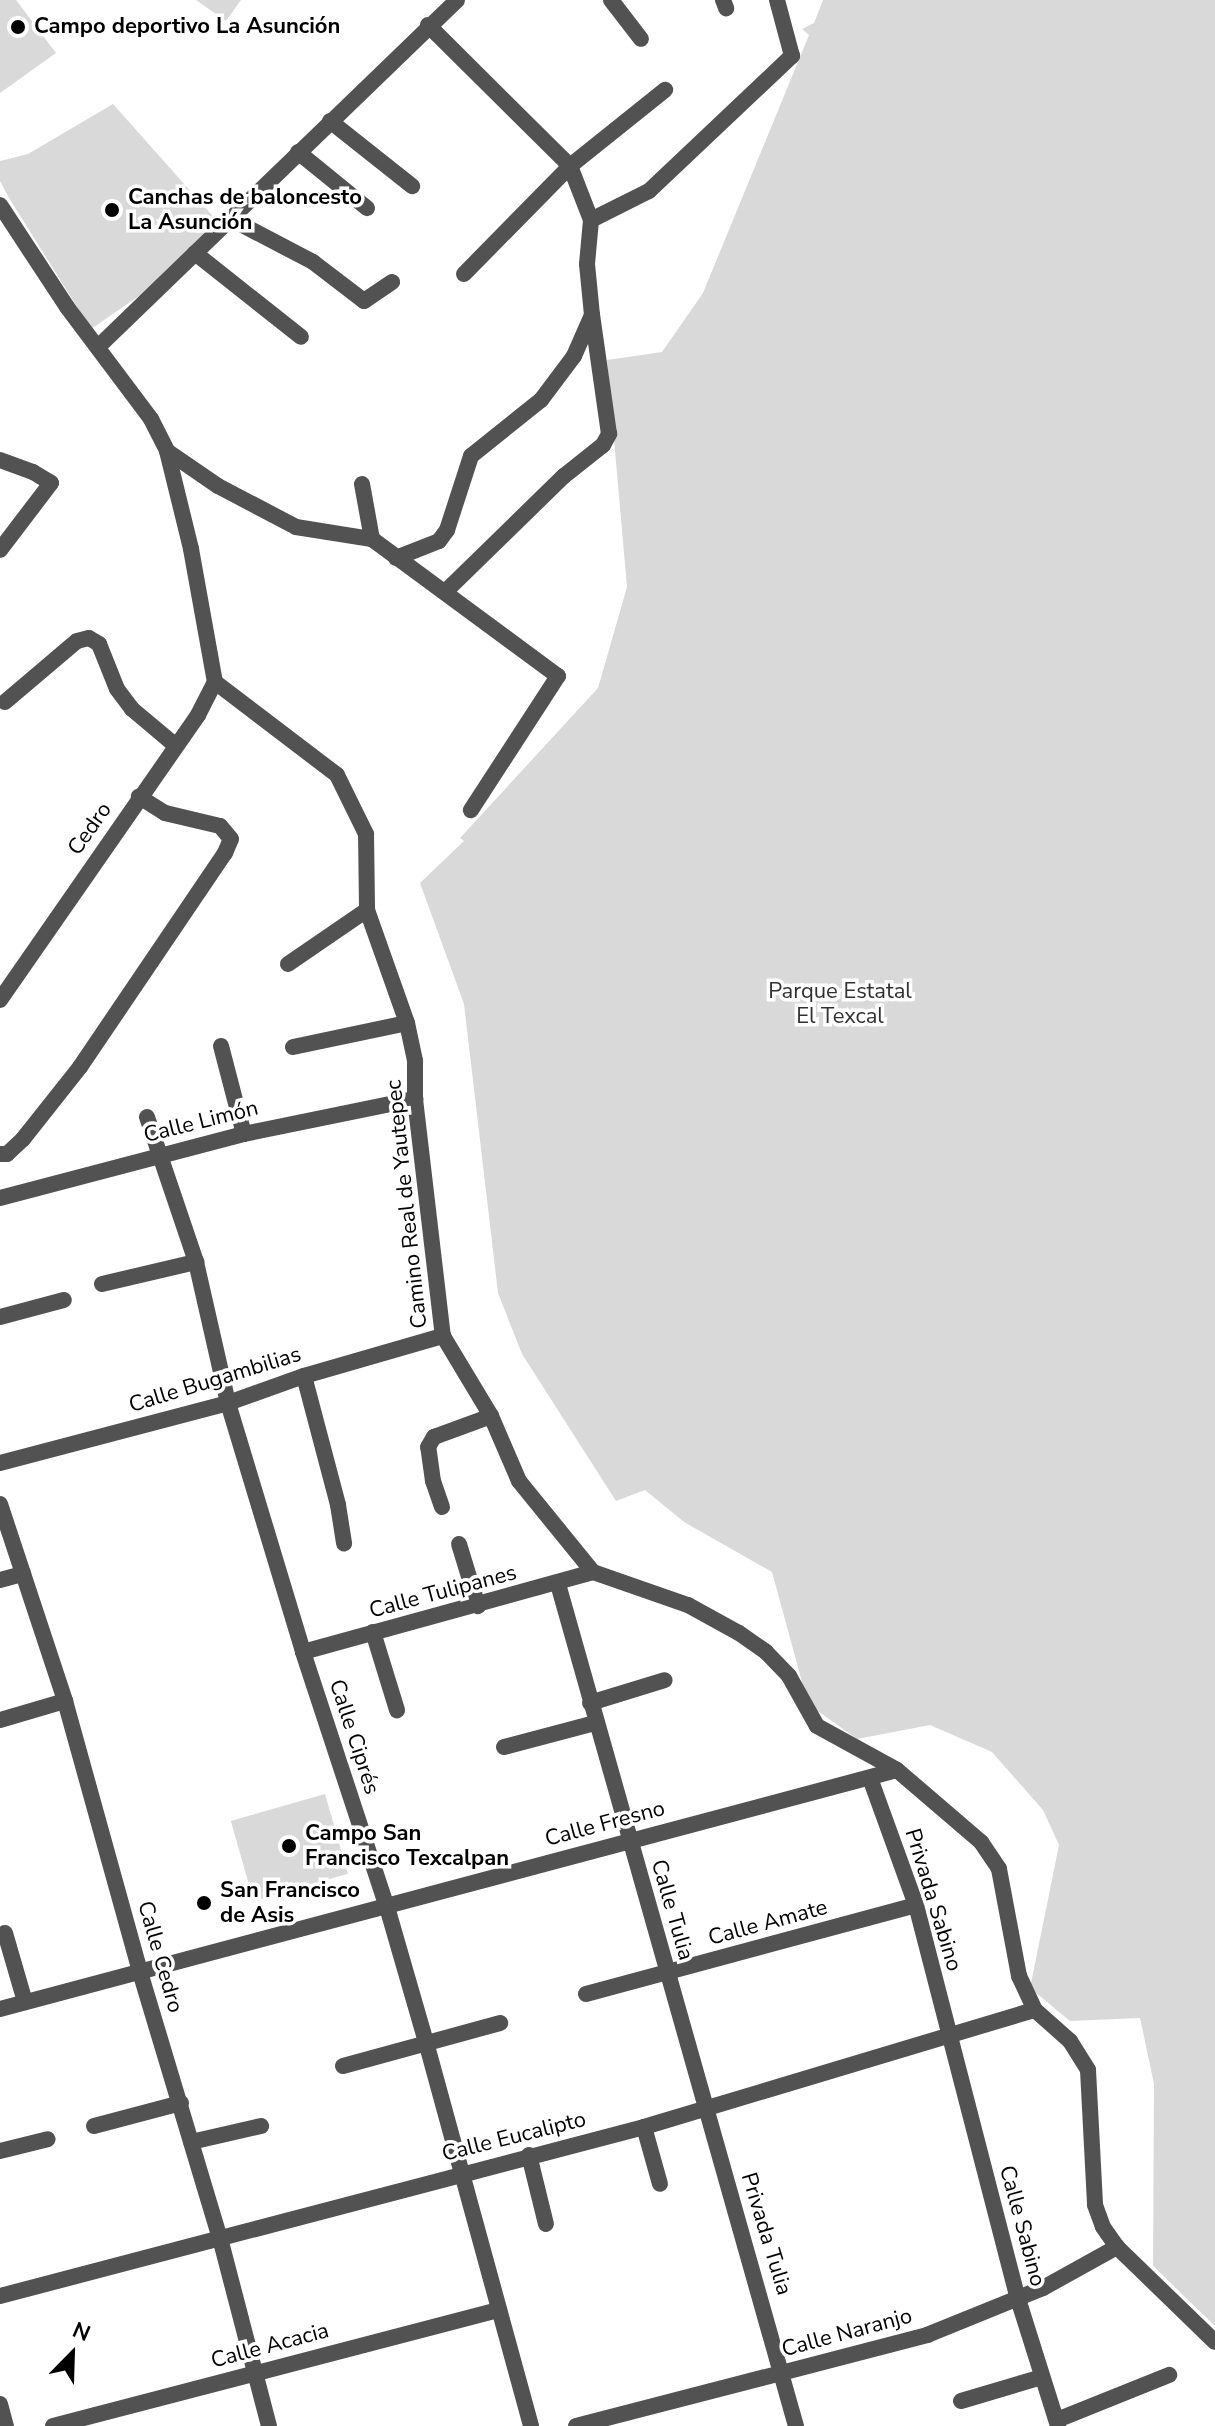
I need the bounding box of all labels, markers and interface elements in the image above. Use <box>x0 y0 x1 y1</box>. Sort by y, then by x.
place label: Campo deportivo La Asunción <box>34 14 340 40</box>
marker: Campo deportivo La Asunción <box>9 18 27 36</box>
place label: Canchas de baloncesto La Asunción <box>128 184 362 236</box>
marker: Canchas de baloncesto La Asunción <box>103 201 121 219</box>
street label: Cedro <box>62 797 118 861</box>
park label: Parque Estatal El Texcal <box>768 978 912 1030</box>
street label: Camino Real de Yautepec <box>381 1078 433 1330</box>
street label: Calle Limón <box>141 1095 261 1149</box>
street label: Calle Bugambilias <box>126 1341 304 1419</box>
street label: Calle Tulipanes <box>367 1560 519 1624</box>
street label: Calle Ciprés <box>323 1676 385 1798</box>
street label: Calle Fresno <box>542 1795 668 1853</box>
place label: Campo San Francisco Texcalpan <box>305 1820 509 1872</box>
street label: Privada Sabino <box>899 1826 967 1974</box>
marker: Campo San Francisco Texcalpan <box>280 1837 298 1855</box>
street label: Calle Tulia <box>645 1857 699 1963</box>
place label: San Francisco de Asis <box>220 1877 360 1928</box>
marker: San Francisco de Asis <box>195 1894 213 1912</box>
street label: Calle Amate <box>706 1894 830 1952</box>
street label: Calle Cedro <box>131 1898 189 2016</box>
street label: Calle Eucalipto <box>439 2106 589 2168</box>
street label: Calle Sabino <box>993 2163 1051 2289</box>
street label: Privada Tulia <box>735 2169 797 2299</box>
street label: Calle Naranjo <box>779 2303 915 2363</box>
north arrow <box>32 2314 112 2394</box>
text: N <box>68 2315 95 2349</box>
street label: Calle Acacia <box>208 2318 332 2374</box>

